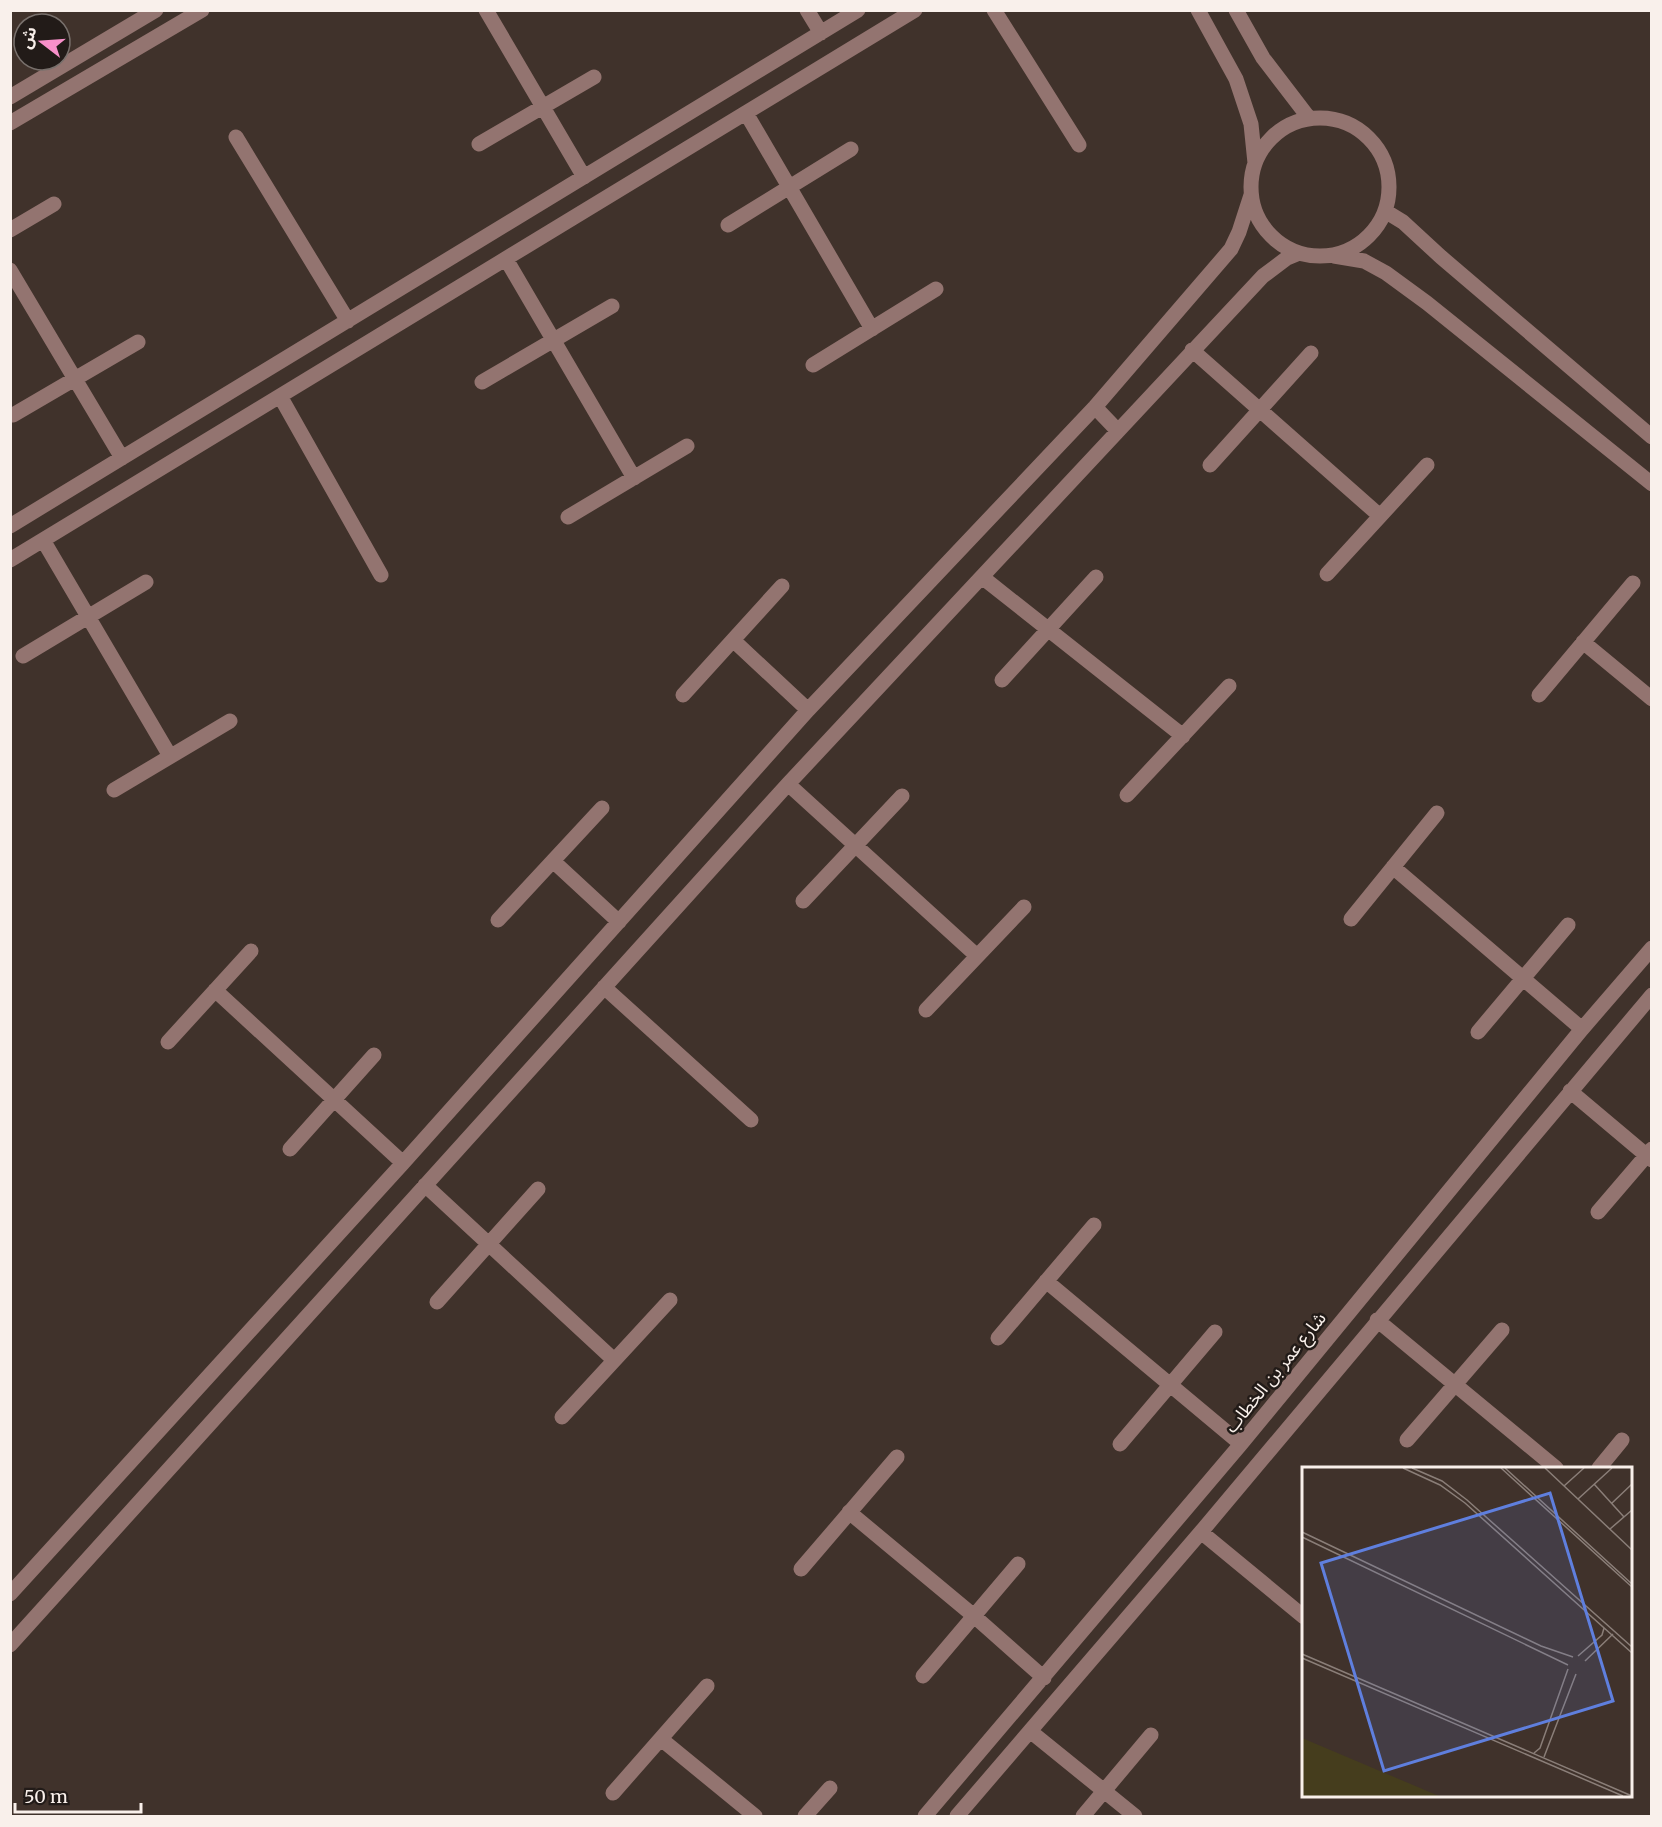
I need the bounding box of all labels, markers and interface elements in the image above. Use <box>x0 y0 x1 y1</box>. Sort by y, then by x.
north arrow <box>12 12 72 72</box>
text: ش <box>15 24 40 51</box>
street label: شارع عمر بن الخطاب <box>1219 1307 1333 1439</box>
inset map <box>1302 1467 1632 1797</box>
scale bar <box>15 1776 141 1814</box>
text: 50 m <box>24 1785 68 1808</box>

